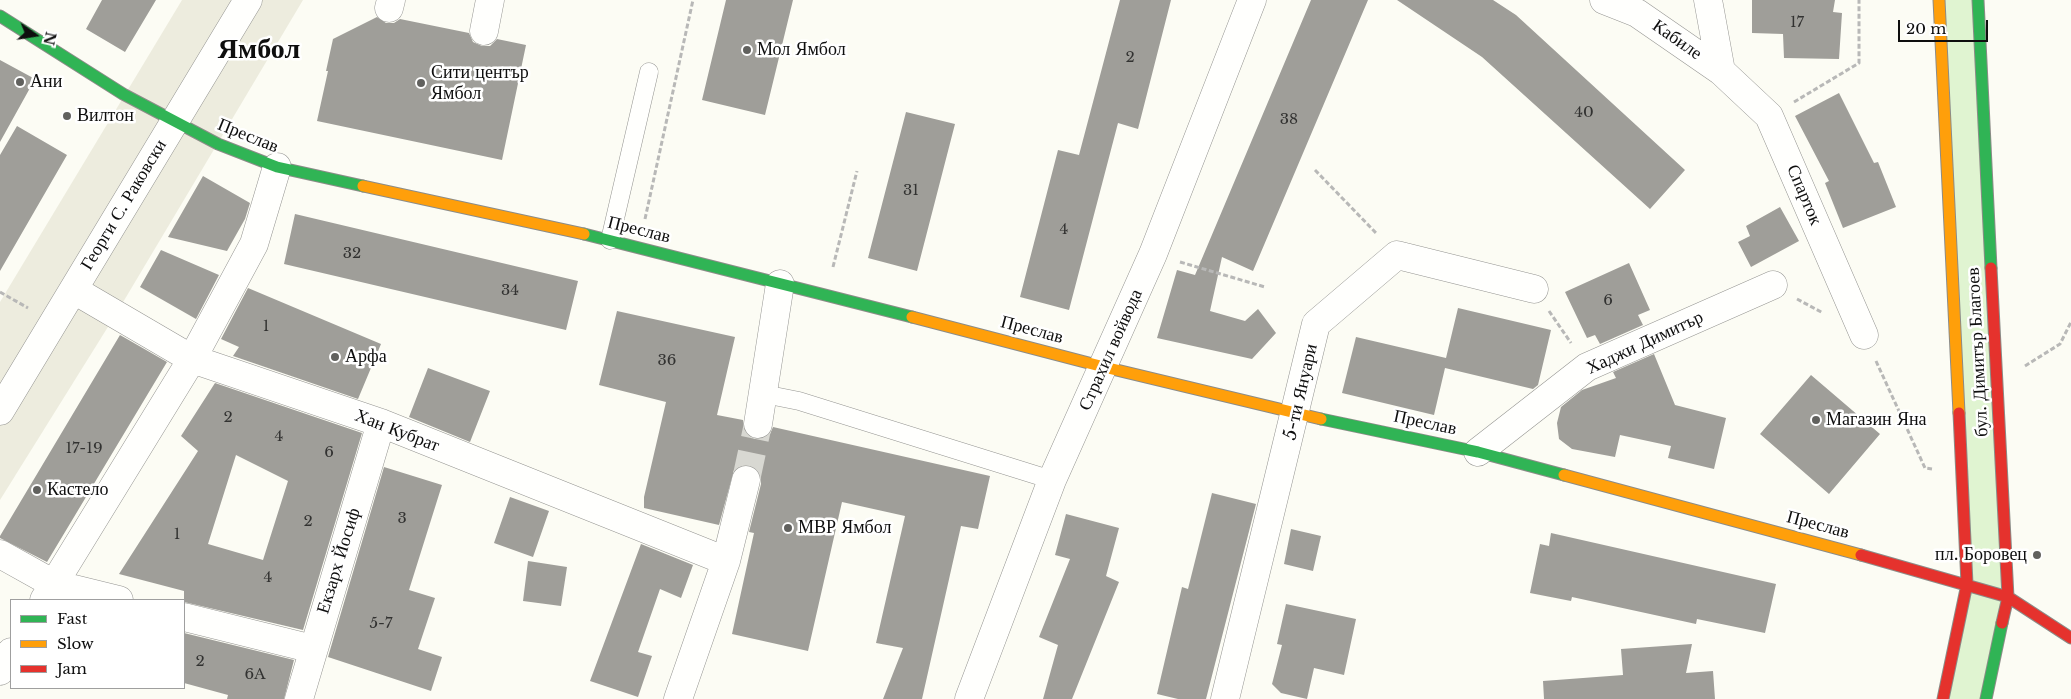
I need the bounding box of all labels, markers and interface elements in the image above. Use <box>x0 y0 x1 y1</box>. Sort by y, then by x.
north arrow <box>10 10 60 60</box>
scale bar <box>1901 10 1991 42</box>
house number: 17 <box>1790 14 1804 32</box>
street label: Кабиле <box>1648 15 1706 65</box>
text: 20 m <box>1906 19 1946 38</box>
text: N <box>39 30 60 47</box>
district label: Ямбол <box>218 33 300 67</box>
place label: Мол Ямбол <box>757 39 846 61</box>
marker: Мол Ямбол <box>741 44 753 56</box>
house number: 2 <box>1125 49 1135 67</box>
place label: Сити център Ямбол <box>431 62 529 104</box>
place label: Ани <box>30 71 62 93</box>
marker: Ани <box>14 76 26 88</box>
marker: Сити център Ямбол <box>415 77 427 89</box>
house number: 40 <box>1574 104 1594 122</box>
place label: Вилтон <box>77 105 134 127</box>
marker: Вилтон <box>61 110 73 122</box>
house number: 38 <box>1280 111 1298 129</box>
street label: Преслав <box>214 114 282 158</box>
street label: Георги С. Раковски <box>76 136 172 274</box>
street label: Спарток <box>1782 161 1826 229</box>
house number: 31 <box>903 182 919 200</box>
street label: Преслав <box>605 212 673 248</box>
house number: 4 <box>1060 221 1068 239</box>
house number: 32 <box>343 245 361 263</box>
street label: бул. Димитър Благоев <box>1963 267 1993 437</box>
house number: 34 <box>501 282 519 300</box>
street label: Страхил войвода <box>1075 286 1147 414</box>
house number: 6 <box>1603 292 1613 310</box>
street label: Хаджи Димитър <box>1583 306 1707 380</box>
street label: Преслав <box>998 311 1066 349</box>
house number: 1 <box>263 318 269 336</box>
street label: 5-ти Януари <box>1279 342 1323 442</box>
place label: Арфа <box>345 346 387 368</box>
marker: Арфа <box>329 351 341 363</box>
house number: 36 <box>658 352 676 370</box>
street label: Хан Кубрат <box>352 405 442 457</box>
street label: Преслав <box>1392 406 1458 440</box>
house number: 2 <box>223 409 233 427</box>
place label: Магазин Яна <box>1826 409 1927 431</box>
marker: Магазин Яна <box>1810 414 1822 426</box>
house number: 4 <box>275 428 283 446</box>
house number: 17-19 <box>65 440 103 458</box>
house number: 6 <box>324 444 334 462</box>
place label: Кастело <box>47 479 109 501</box>
marker: Кастело <box>31 484 43 496</box>
street label: Екзарх Йосиф <box>313 505 365 617</box>
street label: Преслав <box>1784 506 1852 544</box>
house number: 3 <box>397 510 407 528</box>
house number: 2 <box>303 513 313 531</box>
place label: МВР Ямбол <box>798 517 891 539</box>
marker: МВР Ямбол <box>782 522 794 534</box>
house number: 1 <box>174 526 180 544</box>
place label: пл. Боровец <box>1935 544 2027 566</box>
marker: пл. Боровец <box>2031 549 2043 561</box>
house number: 4 <box>264 569 272 587</box>
legend <box>10 599 185 689</box>
text: Fast <box>57 609 87 628</box>
house number: 5-7 <box>370 615 392 633</box>
text: Slow <box>57 634 94 653</box>
house number: 2 <box>195 653 205 671</box>
text: Jam <box>57 659 87 678</box>
house number: 6A <box>244 666 266 684</box>

